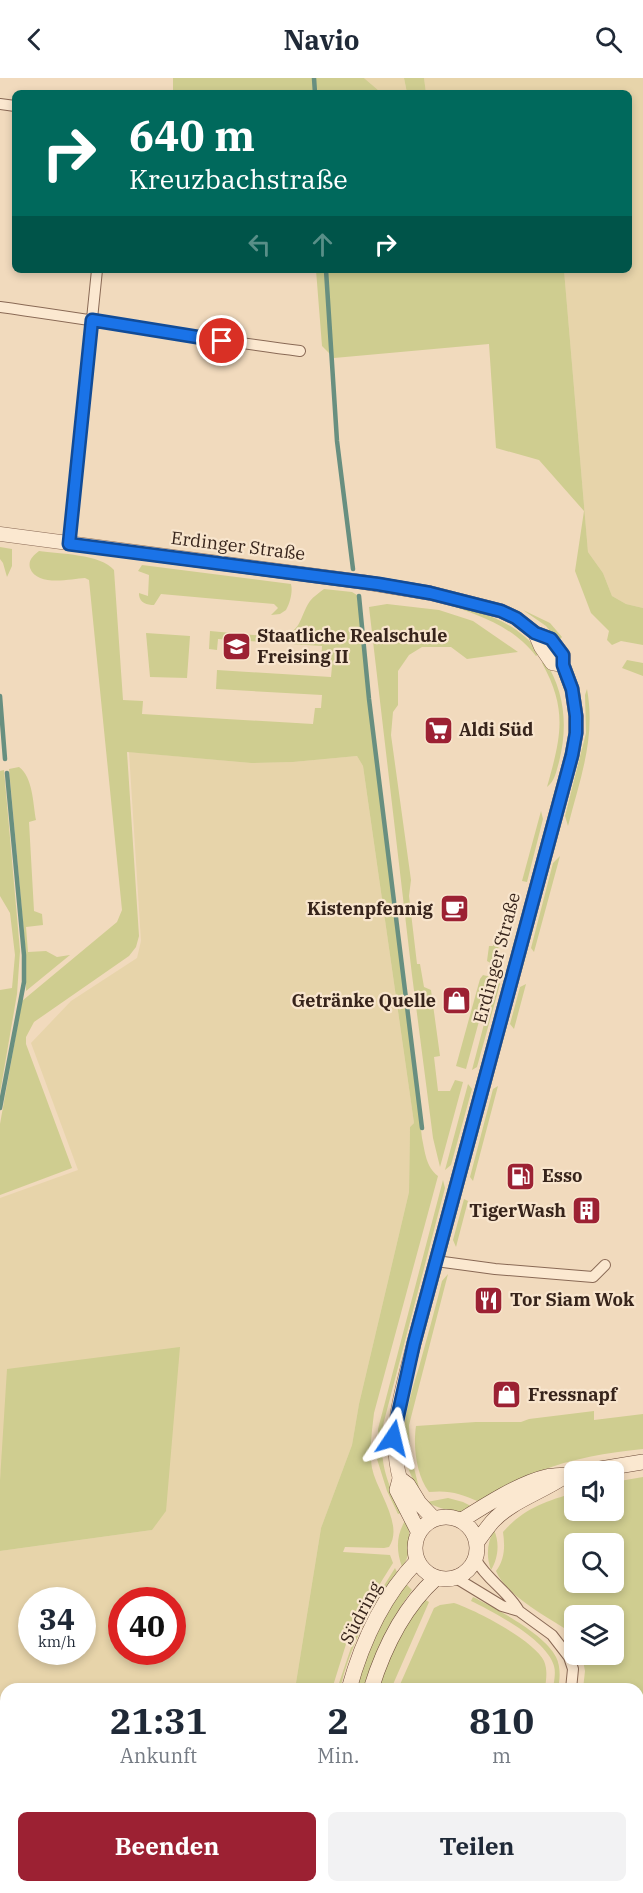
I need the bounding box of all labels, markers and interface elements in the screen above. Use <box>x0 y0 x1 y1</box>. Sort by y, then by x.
text: Navio <box>283 22 360 57</box>
icon: back <box>18 23 51 56</box>
icon: search <box>592 23 625 56</box>
text: 640 m <box>129 108 255 163</box>
icon: right <box>30 114 108 192</box>
text: Kreuzbachstraße <box>129 161 348 196</box>
icon: left <box>243 228 276 261</box>
icon: ahead <box>306 228 339 261</box>
icon: right <box>369 228 402 261</box>
pin <box>196 315 247 366</box>
icon: arrive <box>205 324 238 357</box>
street label: Erdinger Straße <box>170 526 306 565</box>
place label: Staatliche Realschule Freising II <box>257 624 447 668</box>
school or university icon: Staatliche Realschule Freising II <box>220 630 252 662</box>
supermarket icon: Aldi Süd <box>422 714 454 746</box>
place label: Aldi Süd <box>459 718 533 741</box>
street label: Erdinger Straße <box>468 890 525 1026</box>
cafe icon: Kistenpfennig <box>438 893 470 925</box>
place label: Kistenpfennig <box>307 897 434 920</box>
shop icon: Getränke Quelle <box>441 985 473 1017</box>
place label: Getränke Quelle <box>291 989 436 1012</box>
fuel station icon: Esso <box>505 1160 537 1192</box>
place label: Esso <box>542 1164 583 1187</box>
building icon: TigerWash <box>571 1195 603 1227</box>
place label: TigerWash <box>469 1199 566 1222</box>
restaurant icon: Tor Siam Wok <box>473 1284 505 1316</box>
place label: Tor Siam Wok <box>510 1288 635 1311</box>
shop icon: Fressnapf <box>491 1379 523 1411</box>
place label: Fressnapf <box>528 1383 619 1406</box>
position arrow <box>361 1406 425 1470</box>
map controls <box>564 1461 624 1665</box>
button: sound <box>564 1461 624 1521</box>
button: search <box>564 1533 624 1593</box>
street label: Südring <box>335 1577 387 1648</box>
speed limit sign: 40 <box>108 1587 186 1665</box>
text: 34 <box>39 1599 75 1638</box>
button: layers <box>564 1605 624 1665</box>
text: km/h <box>38 1632 76 1651</box>
text: 21:31 <box>110 1697 207 1744</box>
text: 2 <box>327 1697 349 1744</box>
text: 810 <box>469 1697 534 1744</box>
text: Ankunft <box>120 1742 197 1769</box>
text: Min. <box>317 1742 359 1769</box>
text: m <box>492 1742 511 1769</box>
button: Beenden <box>18 1812 316 1881</box>
button: Teilen <box>328 1812 626 1881</box>

